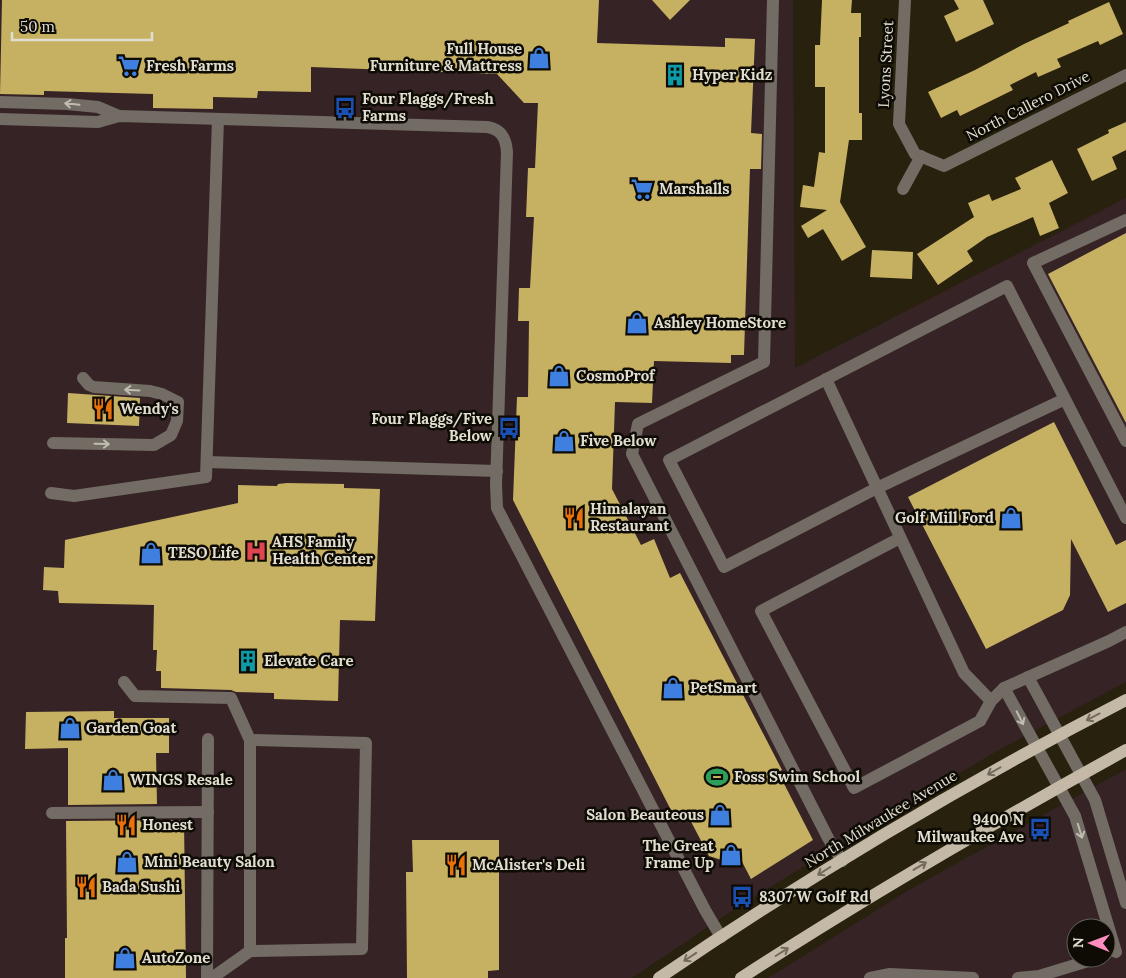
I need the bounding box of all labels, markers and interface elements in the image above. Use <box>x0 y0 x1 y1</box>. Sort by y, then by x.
scale bar <box>12 10 152 42</box>
text: 50 m <box>20 17 55 36</box>
street label: Lyons Street <box>874 20 897 108</box>
place label: Full House Furniture & Mattress <box>370 39 522 75</box>
shop icon: Full House Furniture & Mattress <box>526 45 552 71</box>
supermarket icon: Fresh Farms <box>116 53 142 79</box>
place label: Fresh Farms <box>146 56 234 75</box>
building icon: Hyper Kidz <box>662 62 688 88</box>
place label: Hyper Kidz <box>692 65 773 84</box>
street label: North Callero Drive <box>963 66 1093 145</box>
place label: Four Flaggs/Fresh Farms <box>362 89 494 125</box>
bus stop icon: Four Flaggs/Fresh Farms <box>332 95 358 121</box>
one-way arrow <box>64 100 80 109</box>
supermarket icon: Marshalls <box>629 176 655 202</box>
place label: Marshalls <box>659 179 730 198</box>
shop icon: Ashley HomeStore <box>624 310 650 336</box>
place label: Ashley HomeStore <box>654 313 786 332</box>
shop icon: CosmoProf <box>546 363 572 389</box>
place label: CosmoProf <box>576 366 656 385</box>
one-way arrow <box>124 385 140 394</box>
restaurant icon: Wendy's <box>90 396 116 422</box>
place label: Wendy's <box>120 399 179 418</box>
place label: Four Flaggs/Five Below <box>371 409 493 445</box>
bus stop icon: Four Flaggs/Five Below <box>496 415 522 441</box>
shop icon: Five Below <box>551 428 577 454</box>
place label: Five Below <box>580 431 657 450</box>
one-way arrow <box>94 439 110 448</box>
place label: Himalayan Restaurant <box>590 499 670 535</box>
restaurant icon: Himalayan Restaurant <box>561 505 587 531</box>
shop icon: Golf Mill Ford <box>998 505 1024 531</box>
place label: Golf Mill Ford <box>895 508 994 527</box>
place label: AHS Family Health Center <box>272 532 374 568</box>
hospital icon: AHS Family Health Center <box>243 538 269 564</box>
shop icon: TESO Life <box>138 540 164 566</box>
place label: TESO Life <box>168 543 239 562</box>
building icon: Elevate Care <box>235 648 261 674</box>
place label: Elevate Care <box>264 651 353 670</box>
shop icon: PetSmart <box>660 675 686 701</box>
place label: PetSmart <box>690 678 758 697</box>
one-way arrow <box>1016 710 1025 725</box>
one-way arrow <box>1085 712 1100 722</box>
shop icon: Garden Goat <box>57 715 83 741</box>
place label: Garden Goat <box>86 718 177 737</box>
sports icon: Foss Swim School <box>704 764 730 790</box>
street label: North Milwaukee Avenue <box>801 765 961 872</box>
one-way arrow <box>988 766 1002 776</box>
shop icon: WINGS Resale <box>100 767 126 793</box>
place label: Foss Swim School <box>734 767 861 786</box>
place label: WINGS Resale <box>130 770 233 789</box>
shop icon: Salon Beauteous <box>707 802 733 828</box>
place label: Salon Beauteous <box>586 805 704 824</box>
place label: 9400 N Milwaukee Ave <box>917 810 1024 846</box>
restaurant icon: Honest <box>113 812 139 838</box>
place label: Honest <box>142 815 194 834</box>
bus stop icon: 9400 N Milwaukee Ave <box>1027 816 1053 842</box>
one-way arrow <box>1075 822 1085 838</box>
place label: The Great Frame Up <box>643 836 715 872</box>
shop icon: The Great Frame Up <box>718 842 744 868</box>
shop icon: Mini Beauty Salon <box>114 849 140 875</box>
place label: Mini Beauty Salon <box>144 852 275 871</box>
restaurant icon: McAlister's Deli <box>443 852 469 878</box>
place label: McAlister's Deli <box>472 855 585 874</box>
one-way arrow <box>913 861 927 871</box>
one-way arrow <box>818 866 832 876</box>
restaurant icon: Bada Sushi <box>73 874 99 900</box>
place label: Bada Sushi <box>102 877 180 896</box>
bus stop icon: 8307 W Golf Rd <box>729 884 755 910</box>
place label: 8307 W Golf Rd <box>759 887 869 906</box>
north arrow <box>1066 918 1116 968</box>
text: N <box>1069 937 1087 948</box>
shop icon: AutoZone <box>112 945 138 971</box>
one-way arrow <box>775 946 789 957</box>
place label: AutoZone <box>142 948 210 967</box>
one-way arrow <box>683 952 697 962</box>

